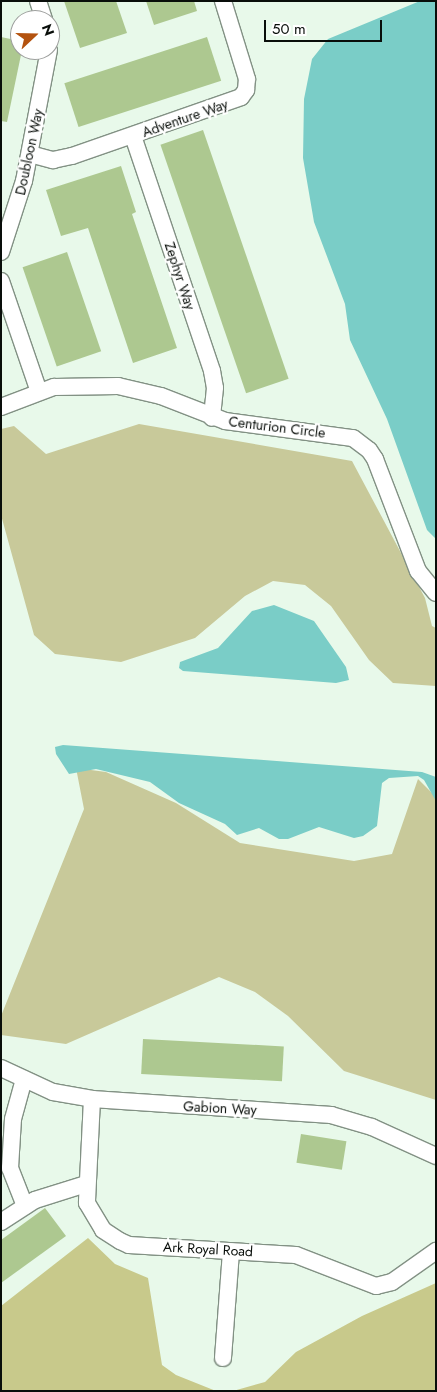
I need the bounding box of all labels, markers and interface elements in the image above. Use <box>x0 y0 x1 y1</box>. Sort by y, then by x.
north arrow <box>10 10 60 60</box>
scale bar <box>267 10 384 42</box>
text: 50 m <box>272 18 306 40</box>
text: N <box>37 21 59 39</box>
street label: Adventure Way <box>140 95 230 141</box>
street label: Doubloon Way <box>12 107 46 197</box>
street label: Zephyr Way <box>161 240 199 312</box>
street label: Centurion Circle <box>228 413 326 441</box>
street label: Gabion Way <box>183 1098 257 1118</box>
street label: Ark Royal Road <box>163 1238 253 1260</box>

